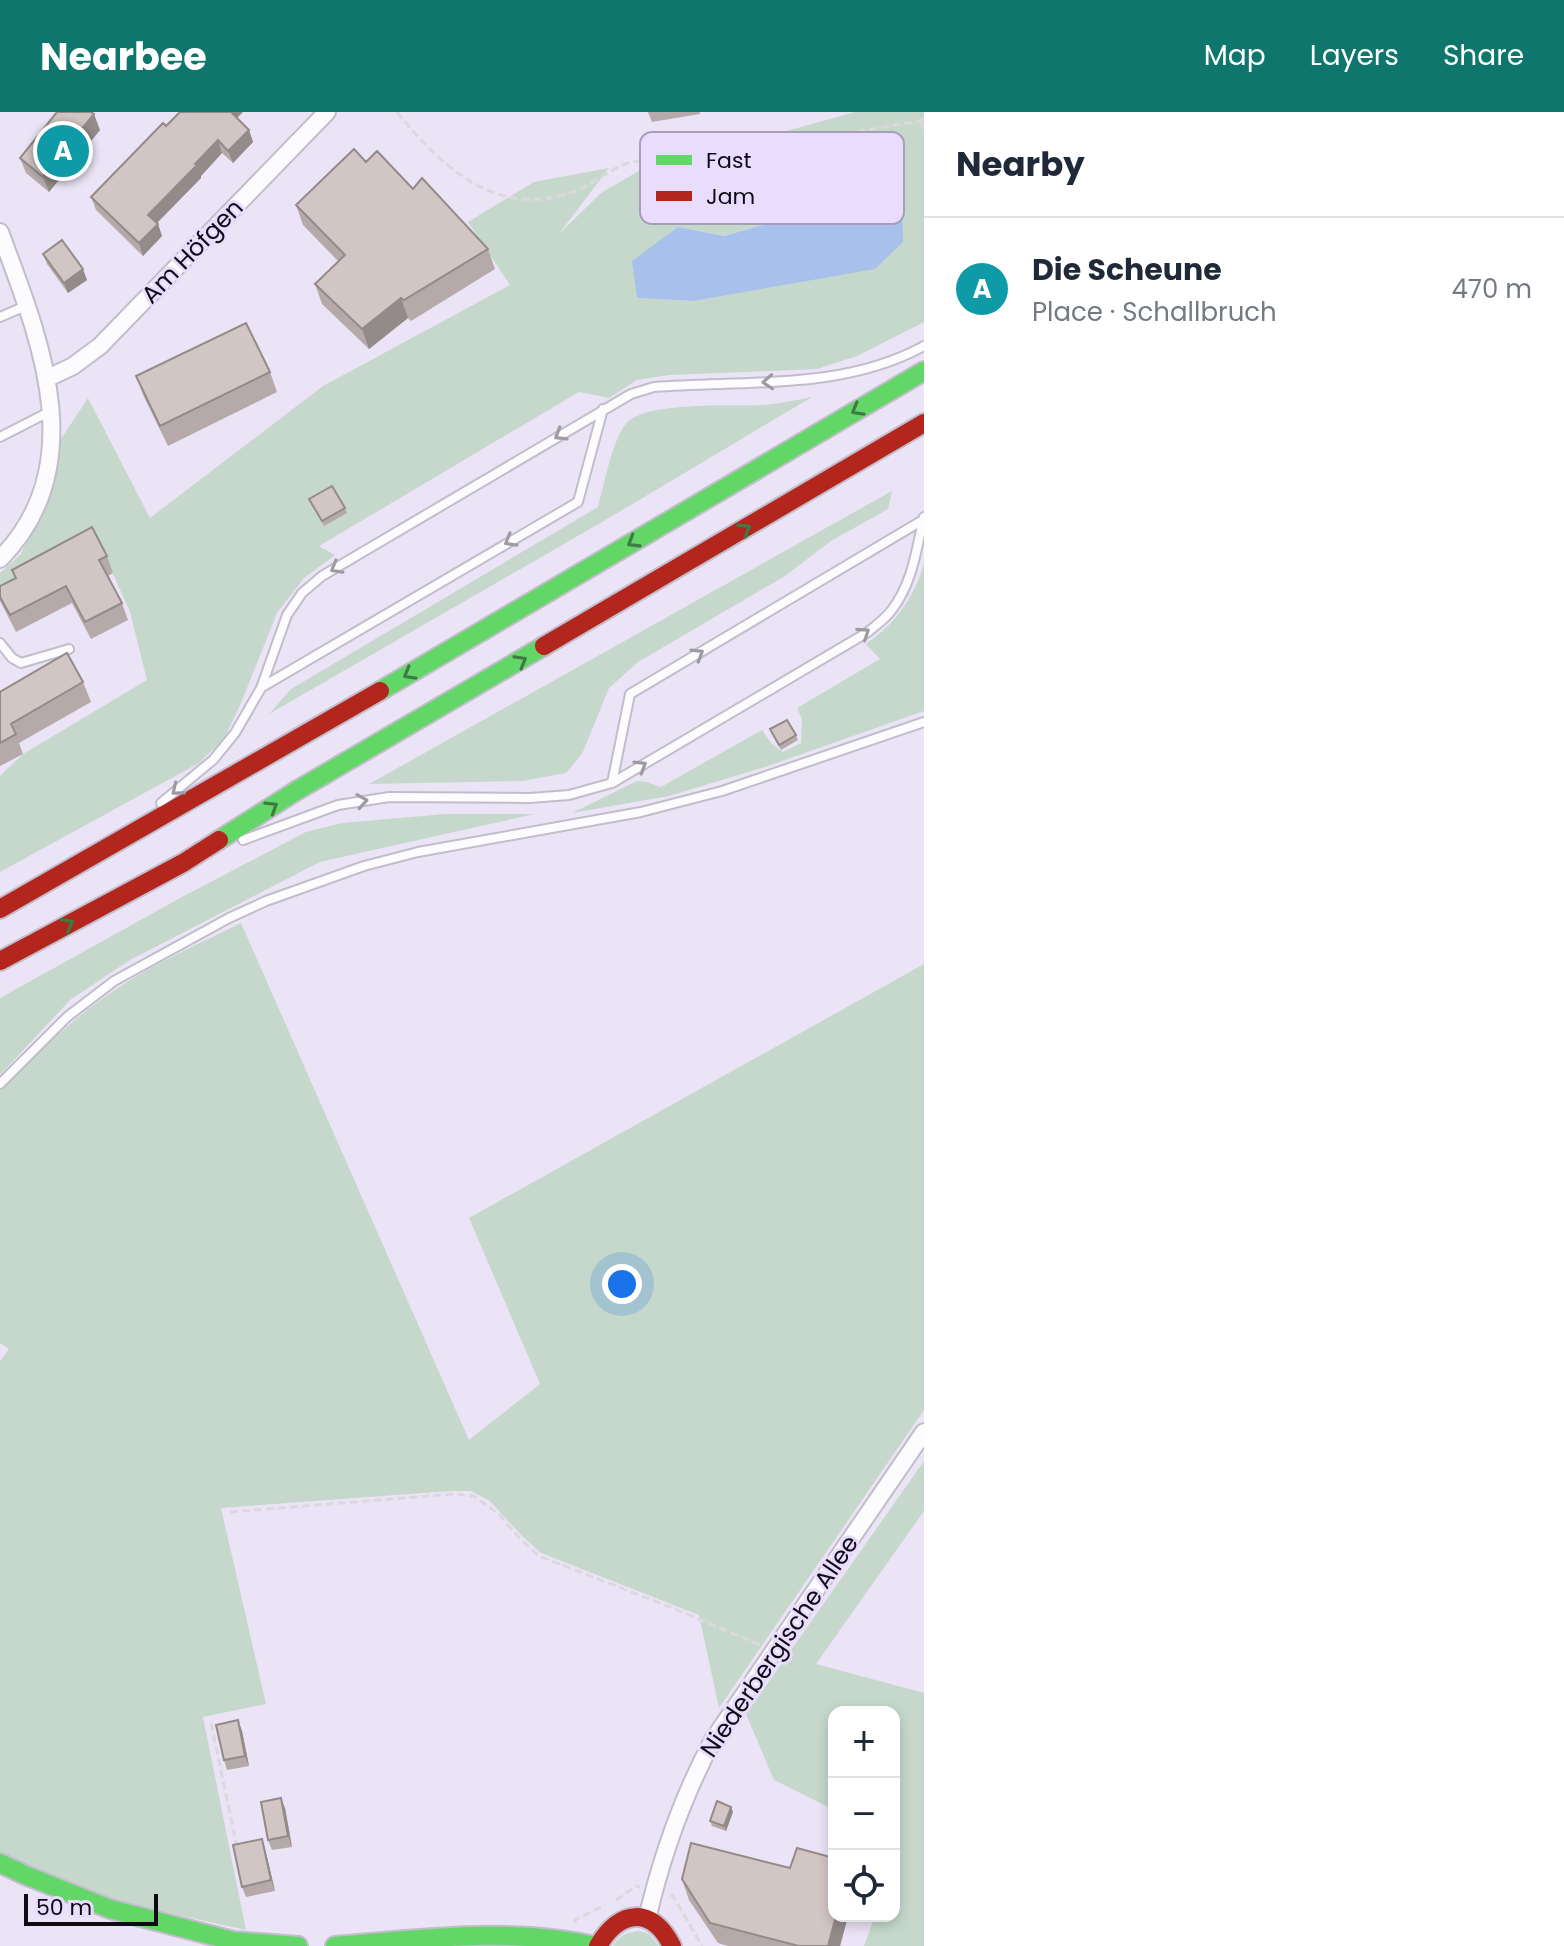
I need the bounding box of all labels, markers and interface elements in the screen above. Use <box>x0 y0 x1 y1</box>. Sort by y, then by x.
text: Nearbee <box>40 30 207 83</box>
text: Map <box>1204 36 1266 75</box>
text: Layers <box>1310 36 1399 75</box>
text: Share <box>1443 36 1524 75</box>
pin: A <box>37 121 89 181</box>
legend <box>640 132 904 224</box>
text: Nearby <box>956 140 1085 188</box>
text: Fast <box>706 145 751 176</box>
text: Jam <box>706 181 755 212</box>
street label: Am Höfgen <box>134 191 250 311</box>
text: Die Scheune <box>1032 248 1222 291</box>
text: A <box>972 271 992 307</box>
text: 470 m <box>1451 271 1532 307</box>
text: Place · Schallbruch <box>1032 294 1277 330</box>
one-way arrow <box>761 373 774 390</box>
one-way arrow <box>851 400 866 416</box>
one-way arrow <box>554 425 569 441</box>
one-way arrow <box>736 523 751 539</box>
one-way arrow <box>505 531 519 547</box>
one-way arrow <box>627 532 642 548</box>
one-way arrow <box>330 558 345 574</box>
one-way arrow <box>856 628 870 643</box>
one-way arrow <box>689 648 703 664</box>
one-way arrow <box>512 655 526 670</box>
one-way arrow <box>403 664 418 680</box>
one-way arrow <box>632 760 647 776</box>
one-way arrow <box>171 780 186 794</box>
one-way arrow <box>355 794 369 811</box>
one-way arrow <box>263 801 278 816</box>
one-way arrow <box>60 918 75 933</box>
your location <box>602 1264 642 1304</box>
street label: Niederbergische Allee <box>692 1528 866 1764</box>
map controls <box>828 1706 900 1922</box>
button: + <box>828 1706 900 1778</box>
button: − <box>828 1778 900 1850</box>
button: locate <box>828 1850 900 1922</box>
scale bar <box>24 1890 158 1926</box>
text: 50 m <box>36 1892 92 1923</box>

